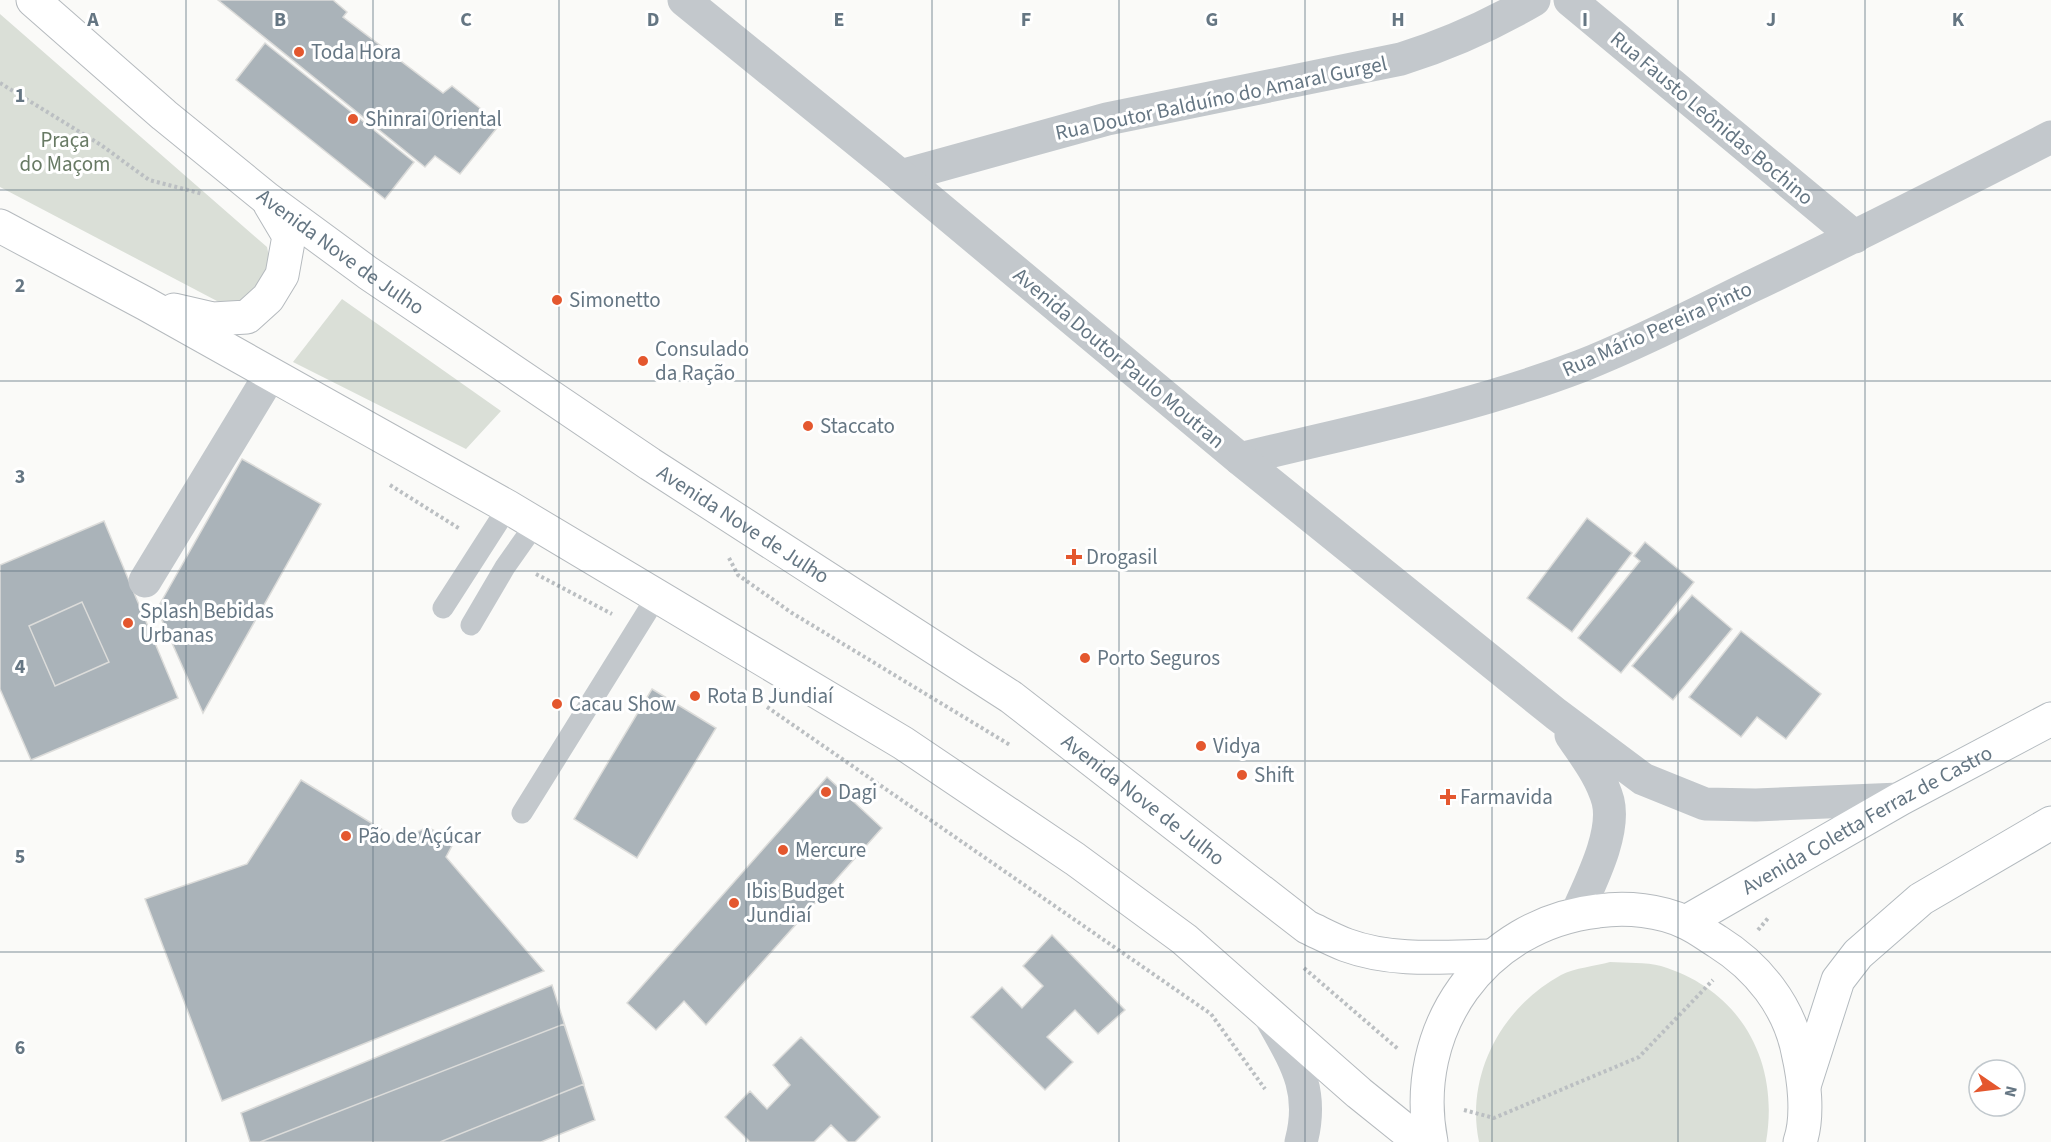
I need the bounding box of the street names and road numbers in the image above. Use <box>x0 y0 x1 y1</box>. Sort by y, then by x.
street label: Rua Fausto Leônidas Bochino <box>1604 24 1820 212</box>
street label: Rua Doutor Balduíno do Amaral Gurgel <box>1052 48 1390 148</box>
street label: Avenida Nove de Julho <box>251 182 431 322</box>
street label: Avenida Doutor Paulo Moutran <box>1007 260 1231 456</box>
street label: Rua Mário Pereira Pinto <box>1557 274 1757 384</box>
street label: Avenida Nove de Julho <box>651 457 835 591</box>
street label: Avenida Nove de Julho <box>1055 727 1231 873</box>
street label: Avenida Coletta Ferraz de Castro <box>1736 738 1998 902</box>

